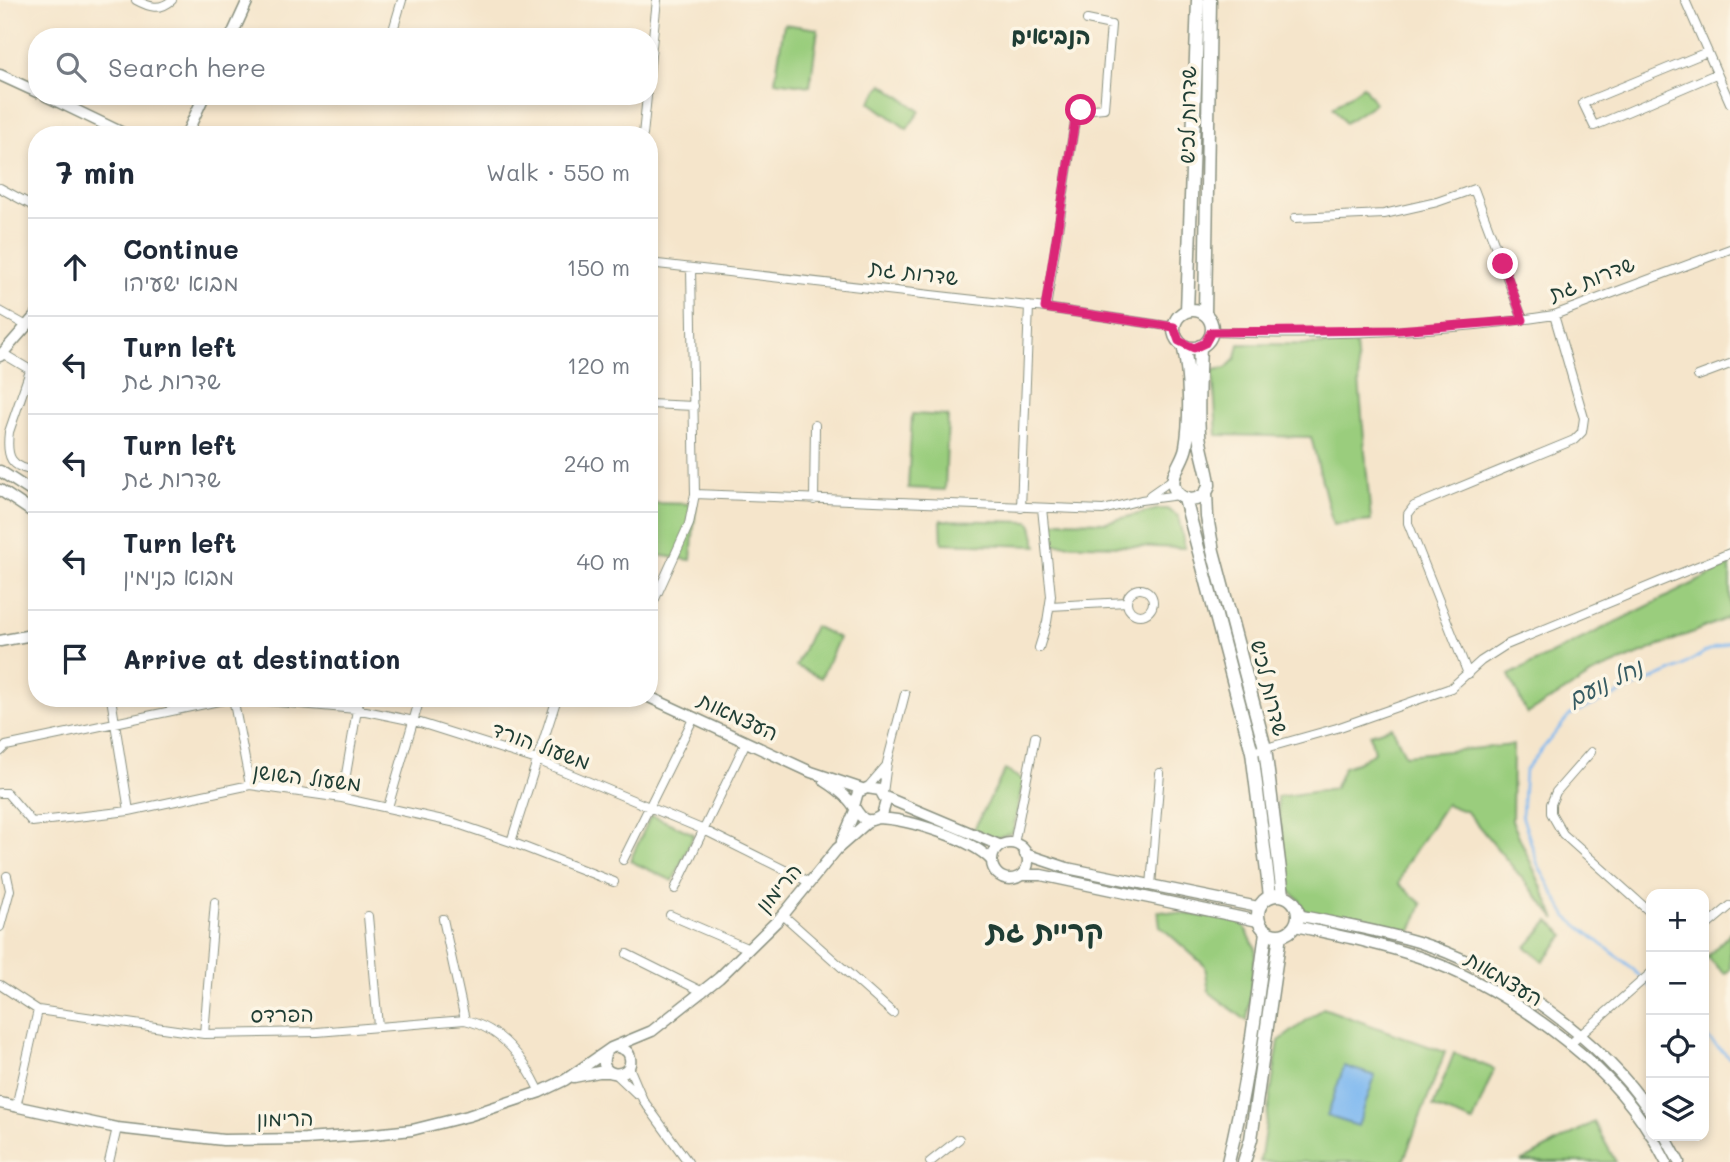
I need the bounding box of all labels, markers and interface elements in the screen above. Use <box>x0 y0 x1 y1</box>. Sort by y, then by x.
district label: הנביאים <box>1011 20 1091 50</box>
search box <box>28 28 658 105</box>
icon: search <box>52 48 90 86</box>
text: Search here <box>108 50 266 84</box>
street label: שדרות לכיש <box>1172 66 1201 164</box>
route start <box>1065 94 1096 125</box>
text: 7 min <box>56 152 135 192</box>
text: Walk · 550 m <box>486 157 630 187</box>
text: Continue <box>123 232 239 266</box>
icon: ahead <box>56 248 94 286</box>
route end <box>1487 248 1518 279</box>
street label: שדרות גת <box>1544 249 1638 307</box>
text: 150 m <box>566 252 630 282</box>
street label: שדרות גת <box>867 253 960 290</box>
text: מבוא ישעיהו <box>123 267 239 297</box>
text: Turn left <box>123 330 236 364</box>
icon: left <box>56 346 94 384</box>
text: 120 m <box>567 350 630 380</box>
text: שדרות גת <box>123 365 221 395</box>
text: Turn left <box>123 428 236 462</box>
icon: left <box>56 444 94 482</box>
text: 240 m <box>564 448 630 478</box>
text: שדרות גת <box>123 463 221 493</box>
text: Turn left <box>123 526 236 560</box>
icon: left <box>56 542 94 580</box>
text: 40 m <box>577 546 630 576</box>
text: מבוא בנימין <box>123 561 234 591</box>
street label: שדרות לכיש <box>1246 637 1295 738</box>
icon: arrive <box>56 640 94 678</box>
text: Arrive at destination <box>123 642 400 676</box>
water label: נחל נועם <box>1562 651 1648 713</box>
street label: העצמאות <box>692 685 783 746</box>
street label: משעול הורד <box>489 714 594 775</box>
street label: משעול השושן <box>251 756 363 798</box>
street label: הרימון <box>749 857 807 918</box>
map controls <box>1646 889 1709 1141</box>
button: + <box>1646 889 1709 952</box>
district label: קריית גת <box>985 912 1103 949</box>
street label: העצמאות <box>1460 943 1548 1011</box>
button: − <box>1646 952 1709 1015</box>
street label: הפרדס <box>250 999 314 1028</box>
button: locate <box>1646 1015 1709 1078</box>
button: layers <box>1646 1078 1709 1141</box>
street label: הרימון <box>256 1104 314 1132</box>

